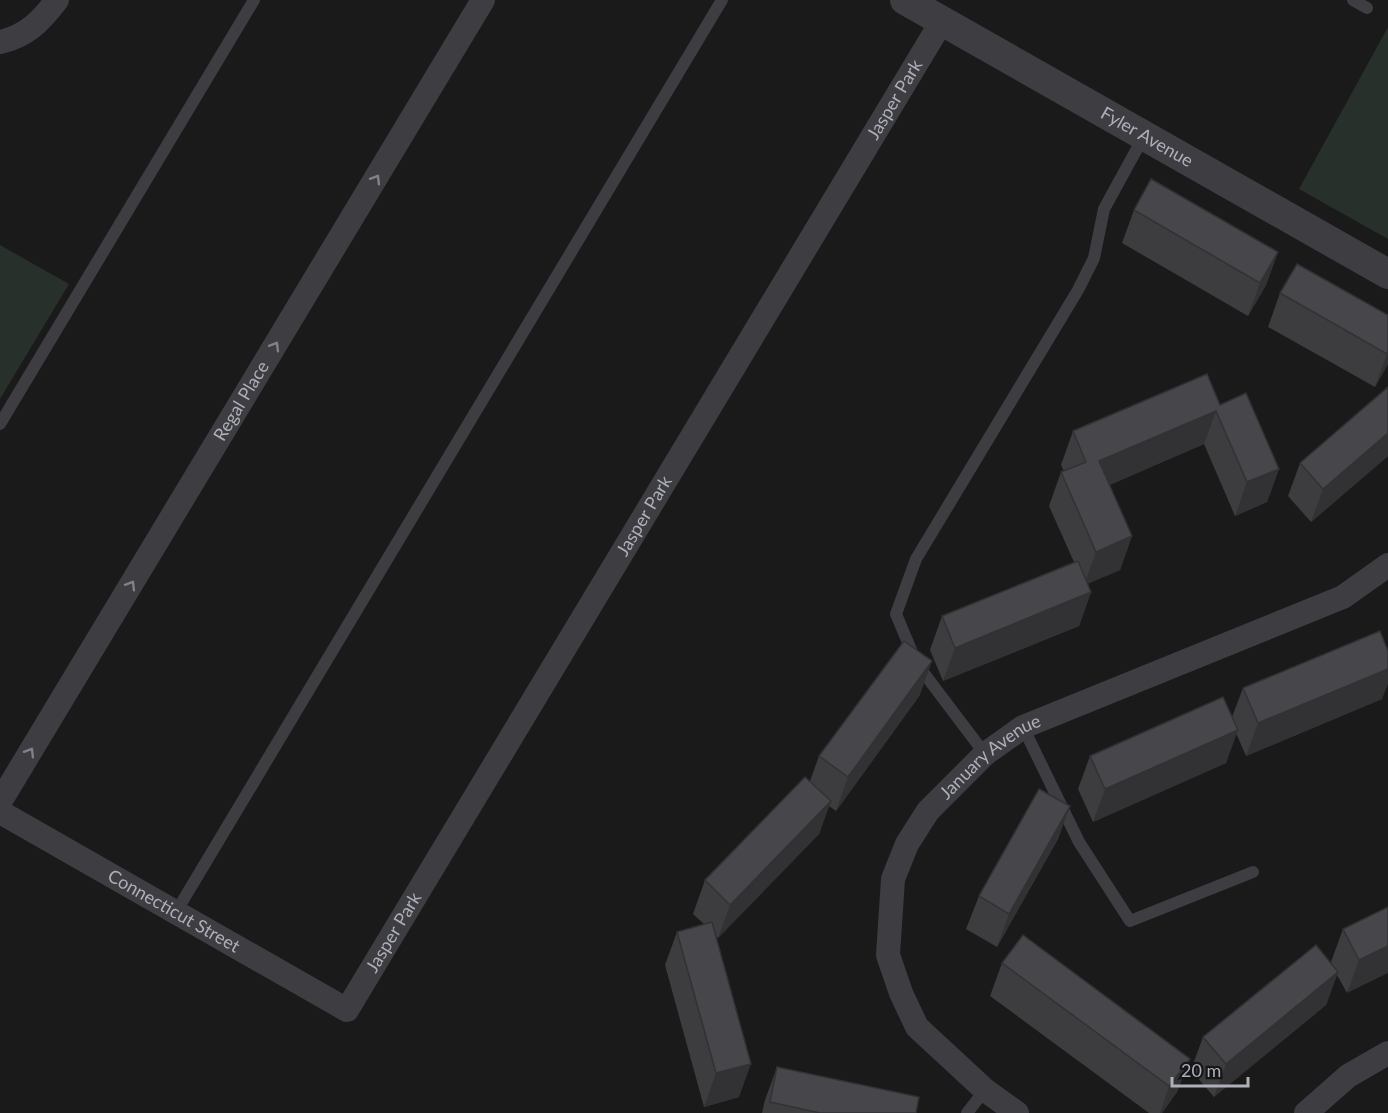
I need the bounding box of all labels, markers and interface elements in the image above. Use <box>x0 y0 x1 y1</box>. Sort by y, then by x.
street label: Jasper Park <box>861 54 927 143</box>
street label: Fyler Avenue <box>1097 101 1197 171</box>
one-way arrow <box>368 175 380 185</box>
one-way arrow <box>268 342 279 352</box>
street label: Regal Place <box>208 357 273 445</box>
street label: Jasper Park <box>611 471 676 560</box>
one-way arrow <box>123 580 134 591</box>
street label: January Avenue <box>934 709 1044 803</box>
one-way arrow <box>23 747 34 758</box>
street label: Connecticut Street <box>104 864 245 957</box>
street label: Jasper Park <box>360 887 426 976</box>
scale bar <box>1172 1050 1248 1088</box>
text: 20 m <box>1181 1059 1221 1081</box>

